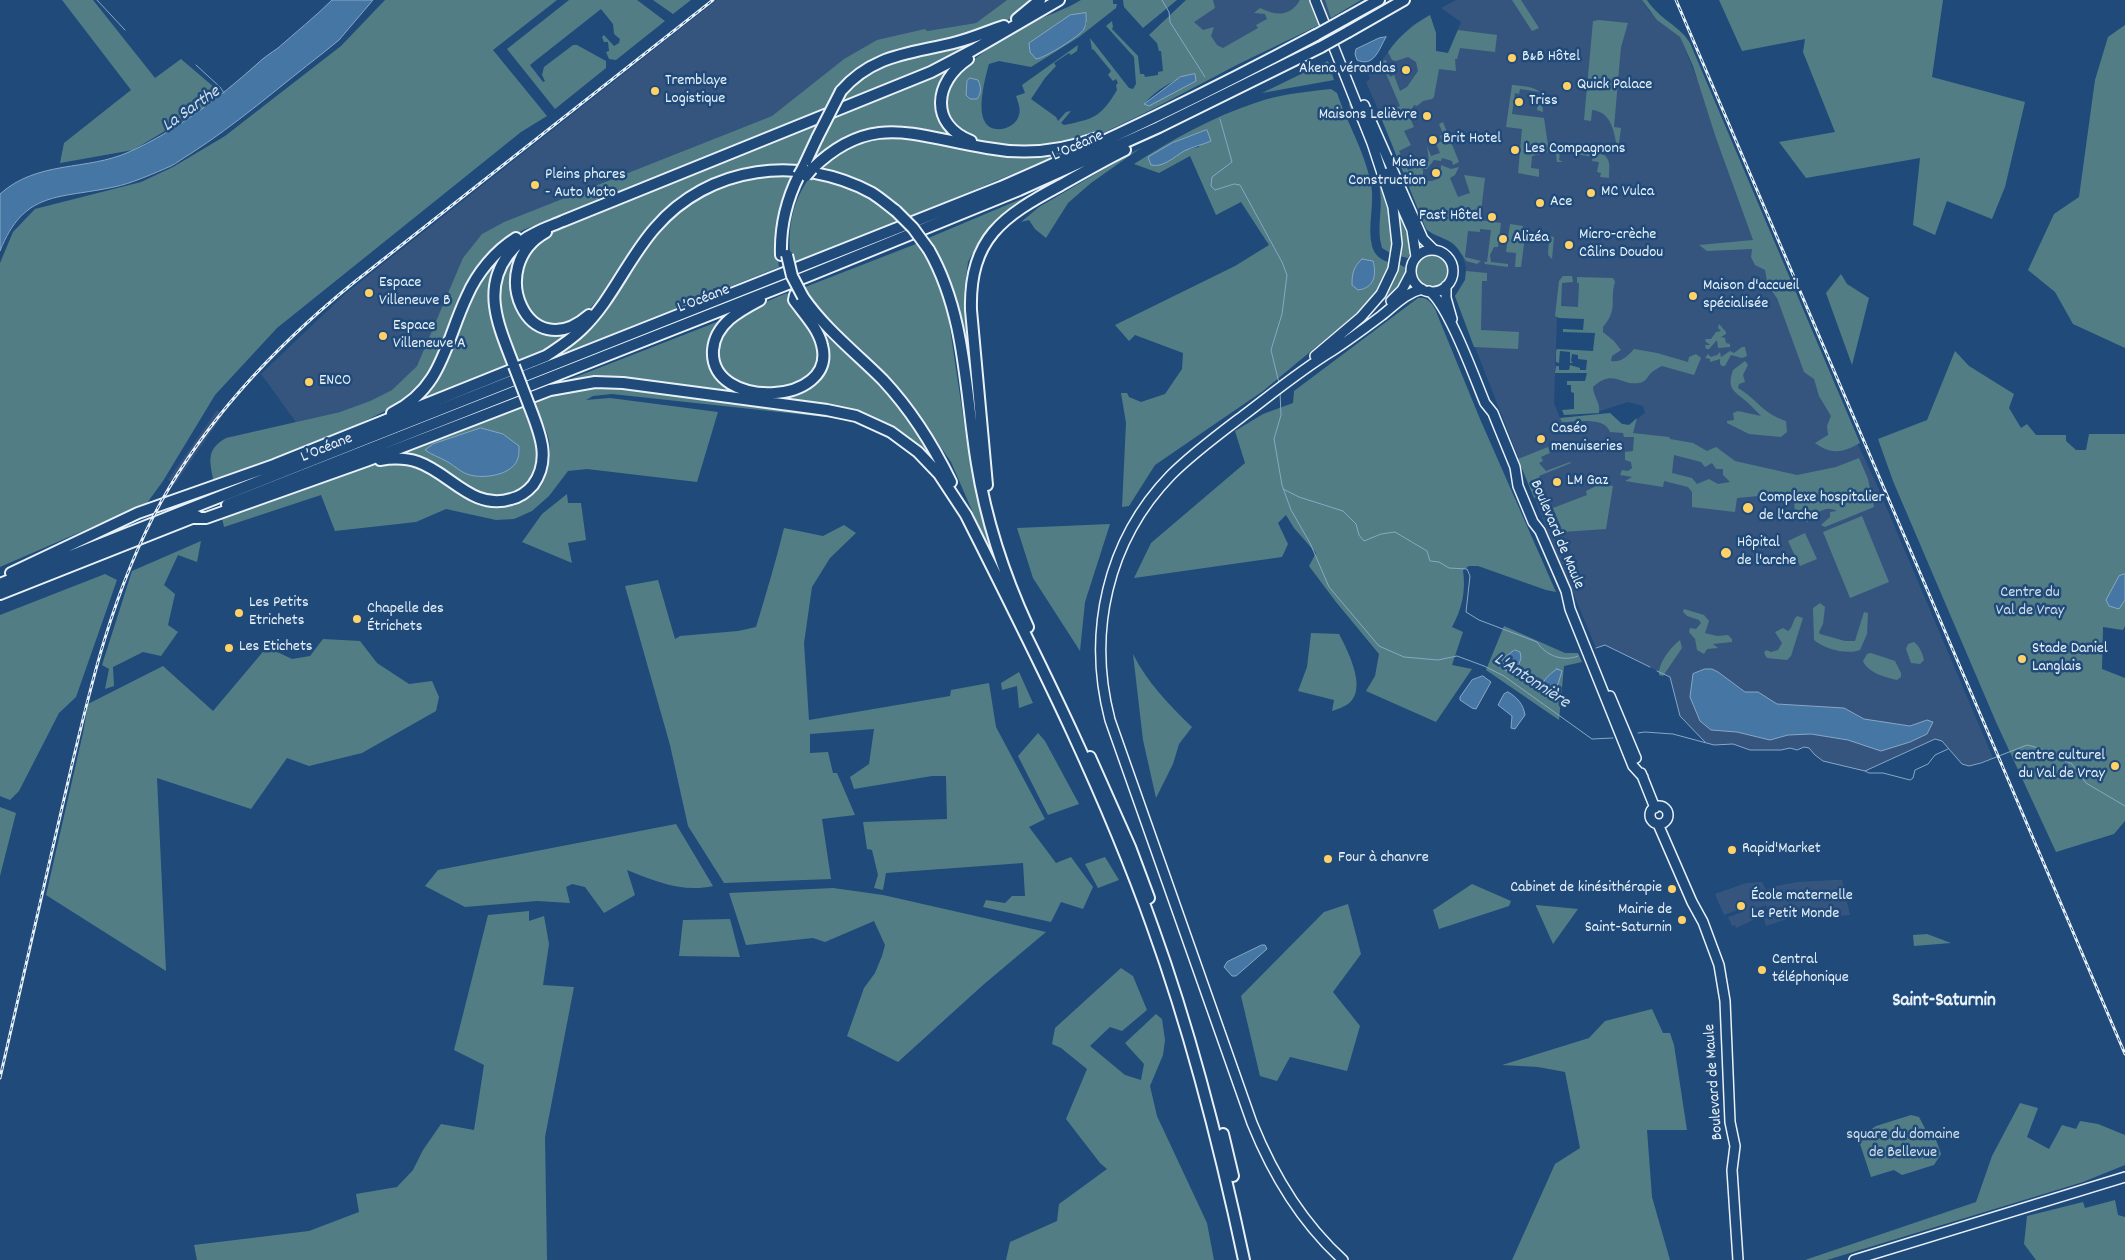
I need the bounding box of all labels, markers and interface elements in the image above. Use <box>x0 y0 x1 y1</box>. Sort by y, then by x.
place label: B&B Hôtel <box>1522 48 1580 68</box>
marker: B&B Hôtel <box>1506 52 1518 64</box>
place label: Akena vérandas <box>1299 60 1396 80</box>
marker: Akena vérandas <box>1400 64 1412 76</box>
place label: Tremblaye Logistique <box>665 72 727 110</box>
place label: Quick Palace <box>1577 76 1652 96</box>
marker: Quick Palace <box>1561 80 1573 92</box>
water label: La Sarthe <box>159 82 225 138</box>
marker: Tremblaye Logistique <box>649 85 661 97</box>
place label: Triss <box>1529 92 1558 112</box>
marker: Triss <box>1513 96 1525 108</box>
place label: Maisons Lelièvre <box>1319 106 1417 126</box>
marker: Maisons Lelièvre <box>1421 110 1433 122</box>
street label: L’Océane <box>1049 127 1107 167</box>
place label: Brit Hotel <box>1443 130 1501 150</box>
marker: Brit Hotel <box>1427 134 1439 146</box>
place label: Les Compagnons <box>1525 140 1626 160</box>
marker: Les Compagnons <box>1509 144 1521 156</box>
place label: Maine Construction <box>1348 154 1426 192</box>
place label: Pleins phares - Auto Moto <box>545 166 626 204</box>
marker: Maine Construction <box>1430 167 1442 179</box>
marker: Pleins phares - Auto Moto <box>529 179 541 191</box>
place label: MC Vulca <box>1601 183 1654 203</box>
marker: MC Vulca <box>1585 187 1597 199</box>
place label: Ace <box>1550 193 1572 213</box>
marker: Ace <box>1534 197 1546 209</box>
place label: Fast Hôtel <box>1419 207 1482 227</box>
marker: Fast Hôtel <box>1486 211 1498 223</box>
place label: Micro-crèche Câlins Doudou <box>1579 226 1663 264</box>
place label: Alizéa <box>1513 229 1549 249</box>
marker: Alizéa <box>1497 233 1509 245</box>
marker: Micro-crèche Câlins Doudou <box>1563 239 1575 251</box>
place label: Espace Villeneuve B <box>379 274 451 312</box>
place label: Maison d'accueil spécialisée <box>1703 277 1799 315</box>
street label: L’Océane <box>675 281 733 319</box>
marker: Espace Villeneuve B <box>363 287 375 299</box>
marker: Maison d'accueil spécialisée <box>1687 290 1699 302</box>
place label: Espace Villeneuve A <box>393 317 466 355</box>
marker: Espace Villeneuve A <box>377 330 389 342</box>
place label: ENCO <box>319 372 351 392</box>
marker: ENCO <box>303 376 315 388</box>
place label: Caséo menuiseries <box>1551 420 1623 458</box>
street label: L’Océane <box>298 430 356 468</box>
marker: Caséo menuiseries <box>1535 433 1547 445</box>
place label: LM Gaz <box>1567 472 1608 492</box>
marker: LM Gaz <box>1551 476 1563 488</box>
street label: Boulevard de Maule <box>1524 478 1588 592</box>
place label: Complexe hospitalier de l'arche <box>1759 489 1884 527</box>
marker: Complexe hospitalier de l'arche <box>1741 501 1755 515</box>
place label: Hôpital de l'arche <box>1737 534 1796 572</box>
marker: Hôpital de l'arche <box>1719 546 1733 560</box>
park label: Centre du Val de Vray <box>1996 584 2064 622</box>
place label: Les Petits Etrichets <box>249 594 309 632</box>
place label: Chapelle des Étrichets <box>367 600 444 638</box>
marker: Les Petits Etrichets <box>233 607 245 619</box>
marker: Chapelle des Étrichets <box>351 613 363 625</box>
place label: Les Etichets <box>239 638 313 658</box>
place label: Stade Daniel Langlais <box>2032 640 2108 678</box>
marker: Les Etichets <box>223 642 235 654</box>
water label: L'Antonnière <box>1489 650 1573 714</box>
marker: Stade Daniel Langlais <box>2016 653 2028 665</box>
place label: centre culturel du Val de Vray <box>2015 747 2105 785</box>
marker: centre culturel du Val de Vray <box>2109 760 2121 772</box>
place label: Rapid'Market <box>1742 840 1821 860</box>
marker: Rapid'Market <box>1726 844 1738 856</box>
place label: Four à chanvre <box>1338 849 1429 869</box>
marker: Four à chanvre <box>1322 853 1334 865</box>
place label: Cabinet de kinésithérapie <box>1510 879 1662 899</box>
marker: Cabinet de kinésithérapie <box>1666 883 1678 895</box>
place label: École maternelle Le Petit Monde <box>1751 887 1853 925</box>
marker: École maternelle Le Petit Monde <box>1735 900 1747 912</box>
place label: Mairie de Saint-Saturnin <box>1585 901 1672 939</box>
marker: Mairie de Saint-Saturnin <box>1676 914 1688 926</box>
place label: Central téléphonique <box>1772 951 1849 989</box>
marker: Central téléphonique <box>1756 964 1768 976</box>
district label: Saint-Saturnin <box>1892 991 1996 1013</box>
street label: Boulevard de Maule <box>1701 1023 1729 1141</box>
park label: square du domaine de Bellevue <box>1846 1126 1960 1164</box>

